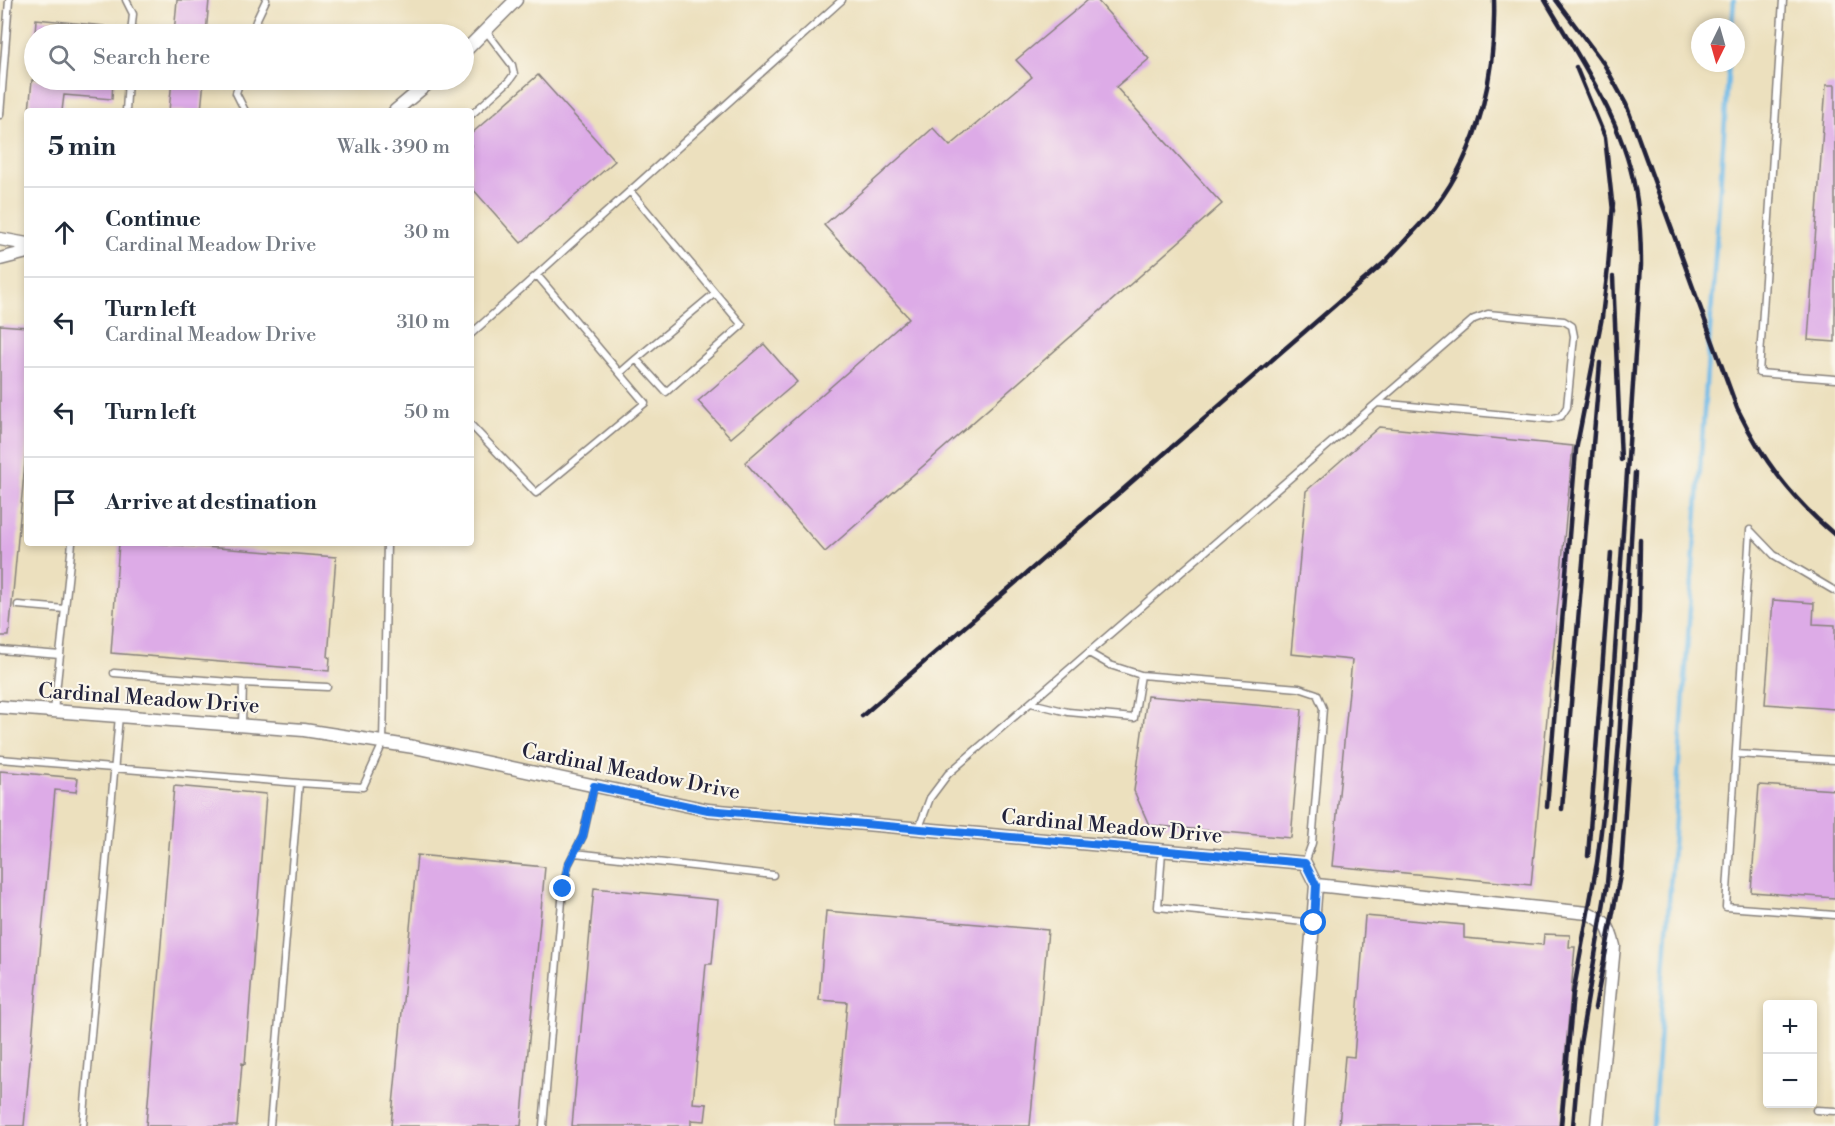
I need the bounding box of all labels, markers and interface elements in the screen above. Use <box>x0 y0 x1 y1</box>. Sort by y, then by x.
north arrow <box>1691 18 1745 72</box>
search box <box>24 24 474 90</box>
icon: search <box>45 41 78 74</box>
text: Search here <box>93 44 210 71</box>
text: 5 min <box>48 131 116 163</box>
text: Walk · 390 m <box>337 135 450 160</box>
text: Continue <box>105 206 201 233</box>
icon: ahead <box>48 216 81 249</box>
text: 30 m <box>404 220 450 245</box>
text: Cardinal Meadow Drive <box>105 233 316 258</box>
text: Turn left <box>105 296 196 323</box>
icon: left <box>48 306 81 339</box>
text: 310 m <box>397 310 450 335</box>
text: Cardinal Meadow Drive <box>105 323 316 348</box>
icon: left <box>48 396 81 429</box>
text: Turn left <box>105 399 196 426</box>
text: 50 m <box>404 400 450 425</box>
icon: arrive <box>48 486 81 519</box>
text: Arrive at destination <box>105 489 317 516</box>
street label: Cardinal Meadow Drive <box>37 678 261 720</box>
street label: Cardinal Meadow Drive <box>519 738 742 806</box>
street label: Cardinal Meadow Drive <box>1000 804 1224 850</box>
route end <box>549 875 575 901</box>
route start <box>1300 909 1326 935</box>
map controls <box>1763 1000 1817 1108</box>
button: + <box>1763 1000 1817 1054</box>
button: − <box>1763 1054 1817 1108</box>

